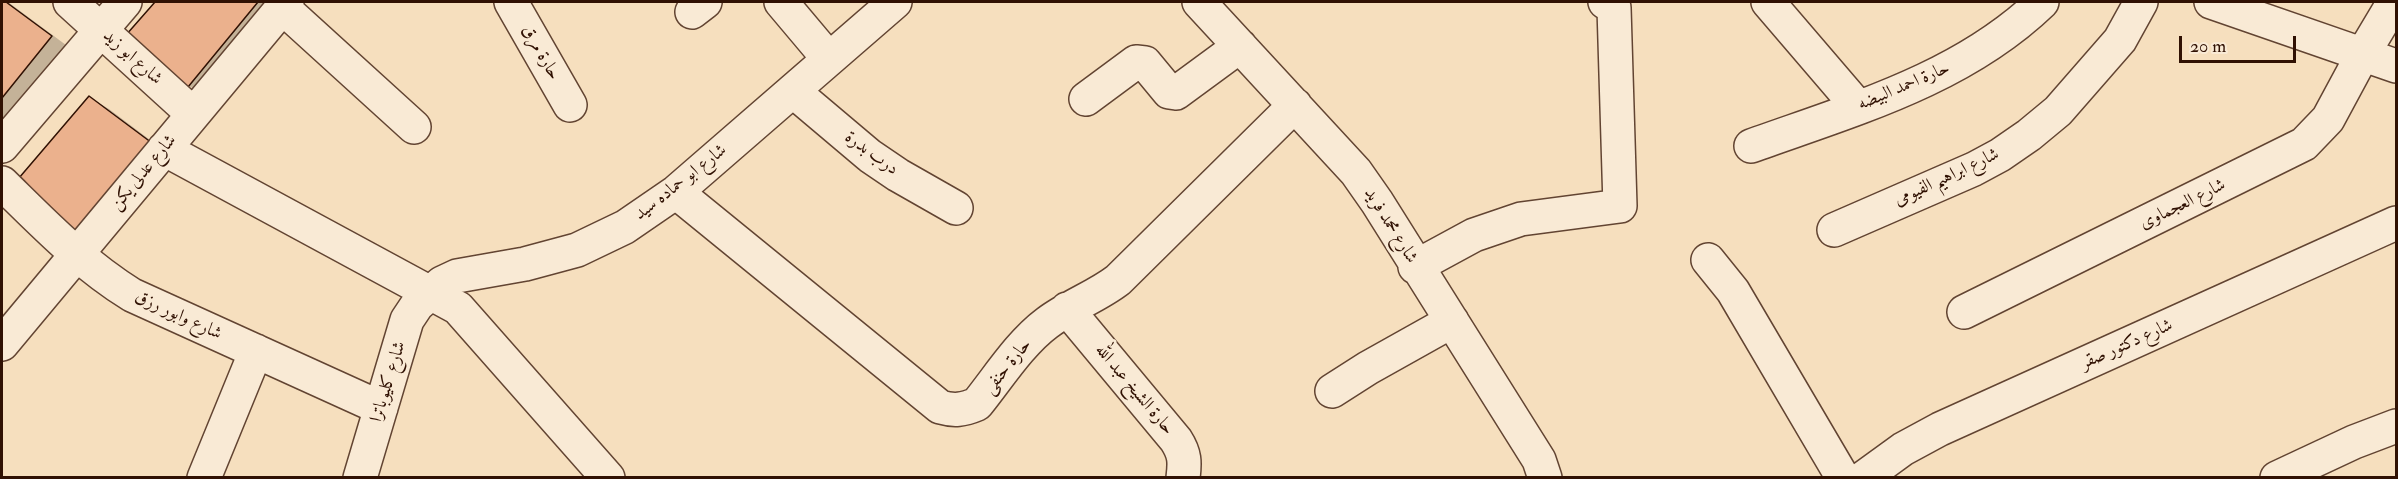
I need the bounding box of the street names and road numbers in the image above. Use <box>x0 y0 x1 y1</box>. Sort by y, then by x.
street label: حارة مرق <box>516 22 564 84</box>
street label: شارع ابو زيد <box>98 26 166 90</box>
street label: حارة احمد البيضه <box>1855 58 1953 116</box>
street label: درب بدرة <box>840 127 902 181</box>
street label: شارع عدلى يكن <box>106 131 182 215</box>
street label: شارع ابو حماده سيد <box>631 140 731 226</box>
street label: شارع ابراهيم الفيومى <box>1891 144 2003 212</box>
street label: شارع العجماوى <box>2136 175 2230 235</box>
street label: شارع محمد فريد <box>1358 184 1422 268</box>
street label: شارع وابور رزق <box>131 286 225 346</box>
street label: شارع دكتور صقر <box>2078 315 2176 375</box>
street label: حارة حنفى <box>979 335 1037 399</box>
street label: شارع كليوباترا <box>366 339 412 425</box>
street label: حارة الشيخ عبد الله <box>1090 340 1178 440</box>

